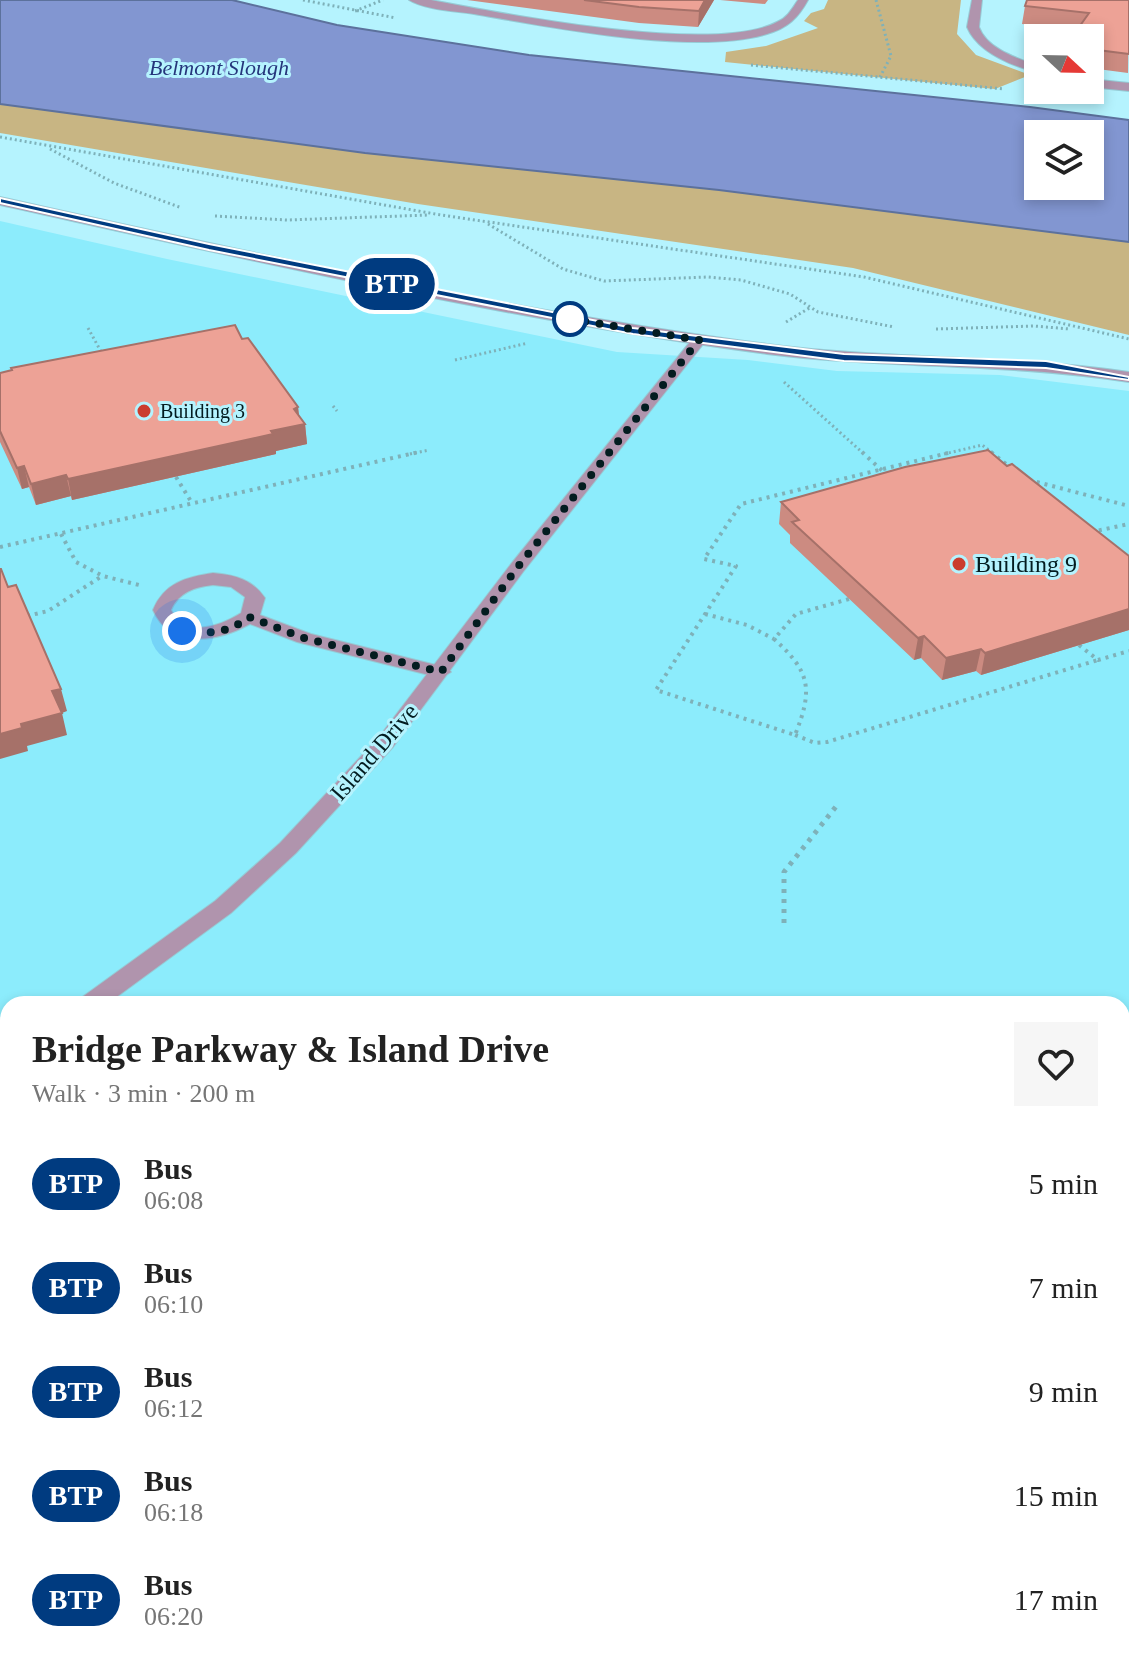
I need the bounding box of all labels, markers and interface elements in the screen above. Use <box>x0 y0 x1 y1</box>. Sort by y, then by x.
north arrow <box>1024 24 1104 104</box>
map controls <box>1024 24 1104 200</box>
water label: Belmont Slough <box>149 55 289 80</box>
button: layers <box>1024 120 1104 200</box>
line badge: BTP <box>346 258 438 310</box>
text: BTP <box>365 268 419 299</box>
unlabelled marker <box>553 302 587 336</box>
place label: Building 3 <box>160 400 245 423</box>
marker: Building 3 <box>135 402 153 420</box>
place label: Building 9 <box>975 551 1077 577</box>
marker: Building 9 <box>950 555 968 573</box>
your location <box>162 611 202 651</box>
street label: Island Drive <box>325 698 423 806</box>
button: heart <box>1014 1022 1098 1106</box>
text: Bridge Parkway & Island Drive <box>32 1028 549 1070</box>
text: Walk · 3 min · 200 m <box>32 1079 255 1108</box>
text: Bus <box>144 1152 192 1185</box>
text: 5 min <box>1029 1167 1098 1200</box>
text: BTP <box>49 1168 103 1199</box>
text: 06:08 <box>144 1186 203 1215</box>
text: Bus <box>144 1256 192 1289</box>
text: 7 min <box>1029 1271 1098 1304</box>
text: BTP <box>49 1272 103 1303</box>
text: 06:10 <box>144 1290 203 1319</box>
text: Bus <box>144 1360 192 1393</box>
text: 9 min <box>1029 1375 1098 1408</box>
text: BTP <box>49 1376 103 1407</box>
text: 06:12 <box>144 1394 203 1423</box>
text: Bus <box>144 1464 192 1497</box>
text: 15 min <box>1014 1479 1098 1512</box>
text: BTP <box>49 1480 103 1511</box>
text: 06:18 <box>144 1498 203 1527</box>
text: Bus <box>144 1568 192 1601</box>
text: 17 min <box>1014 1583 1098 1616</box>
text: BTP <box>49 1584 103 1615</box>
text: 06:20 <box>144 1602 203 1631</box>

